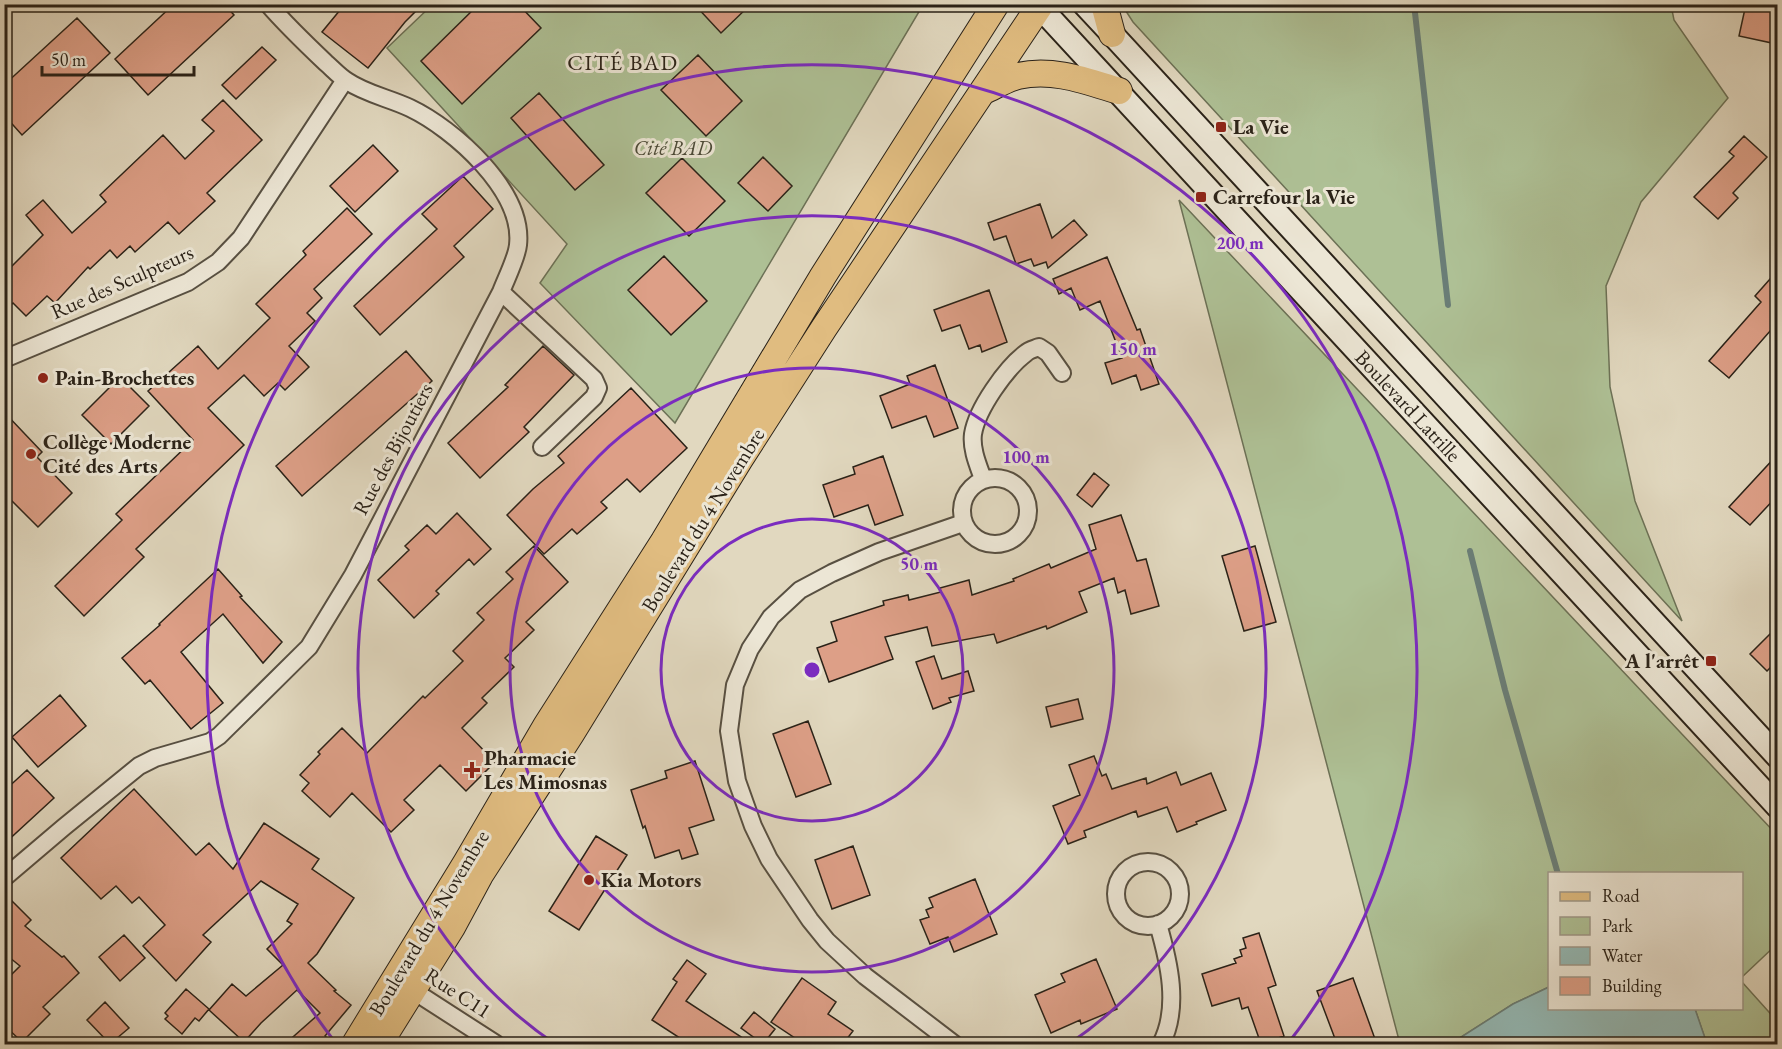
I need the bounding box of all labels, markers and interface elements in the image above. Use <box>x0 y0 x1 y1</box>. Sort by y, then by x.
scale bar <box>42 39 194 77</box>
text: 50 m <box>51 48 86 71</box>
district label: CITÉ BAD <box>567 48 679 77</box>
place label: La Vie <box>1233 113 1289 140</box>
marker: La Vie <box>1214 120 1228 134</box>
park label: Cité BAD <box>634 134 712 161</box>
place label: Carrefour la Vie <box>1213 183 1355 210</box>
marker: Carrefour la Vie <box>1194 190 1208 204</box>
text: 200 m <box>1216 231 1264 254</box>
street label: Rue des Sculpteurs <box>46 238 197 325</box>
text: 150 m <box>1109 337 1157 360</box>
street label: Boulevard Latrille <box>1349 344 1467 467</box>
place label: Pain-Brochettes <box>55 364 194 391</box>
marker: Pain-Brochettes <box>36 371 50 385</box>
street label: Rue des Bijoutiers <box>346 378 439 519</box>
street label: Boulevard du 4 Novembre <box>635 423 770 617</box>
place label: Collège Moderne Cité des Arts <box>43 428 192 479</box>
text: 100 m <box>1002 445 1050 468</box>
marker: Collège Moderne Cité des Arts <box>24 447 38 461</box>
text: 50 m <box>900 552 938 575</box>
place label: A l'arrêt <box>1624 647 1699 674</box>
marker: A l'arrêt <box>1704 654 1718 668</box>
centre of rings <box>802 660 822 680</box>
place label: Pharmacie Les Mimosnas <box>484 744 607 795</box>
marker: Pharmacie Les Mimosnas <box>465 763 479 777</box>
street label: Boulevard du 4 Novembre <box>362 825 495 1021</box>
place label: Kia Motors <box>601 866 701 893</box>
legend <box>1548 872 1743 1010</box>
marker: Kia Motors <box>582 873 596 887</box>
text: Road <box>1602 884 1641 907</box>
text: Park <box>1602 914 1633 937</box>
text: Water <box>1602 944 1643 967</box>
street label: Rue C11 <box>420 961 496 1024</box>
text: Building <box>1602 974 1662 997</box>

